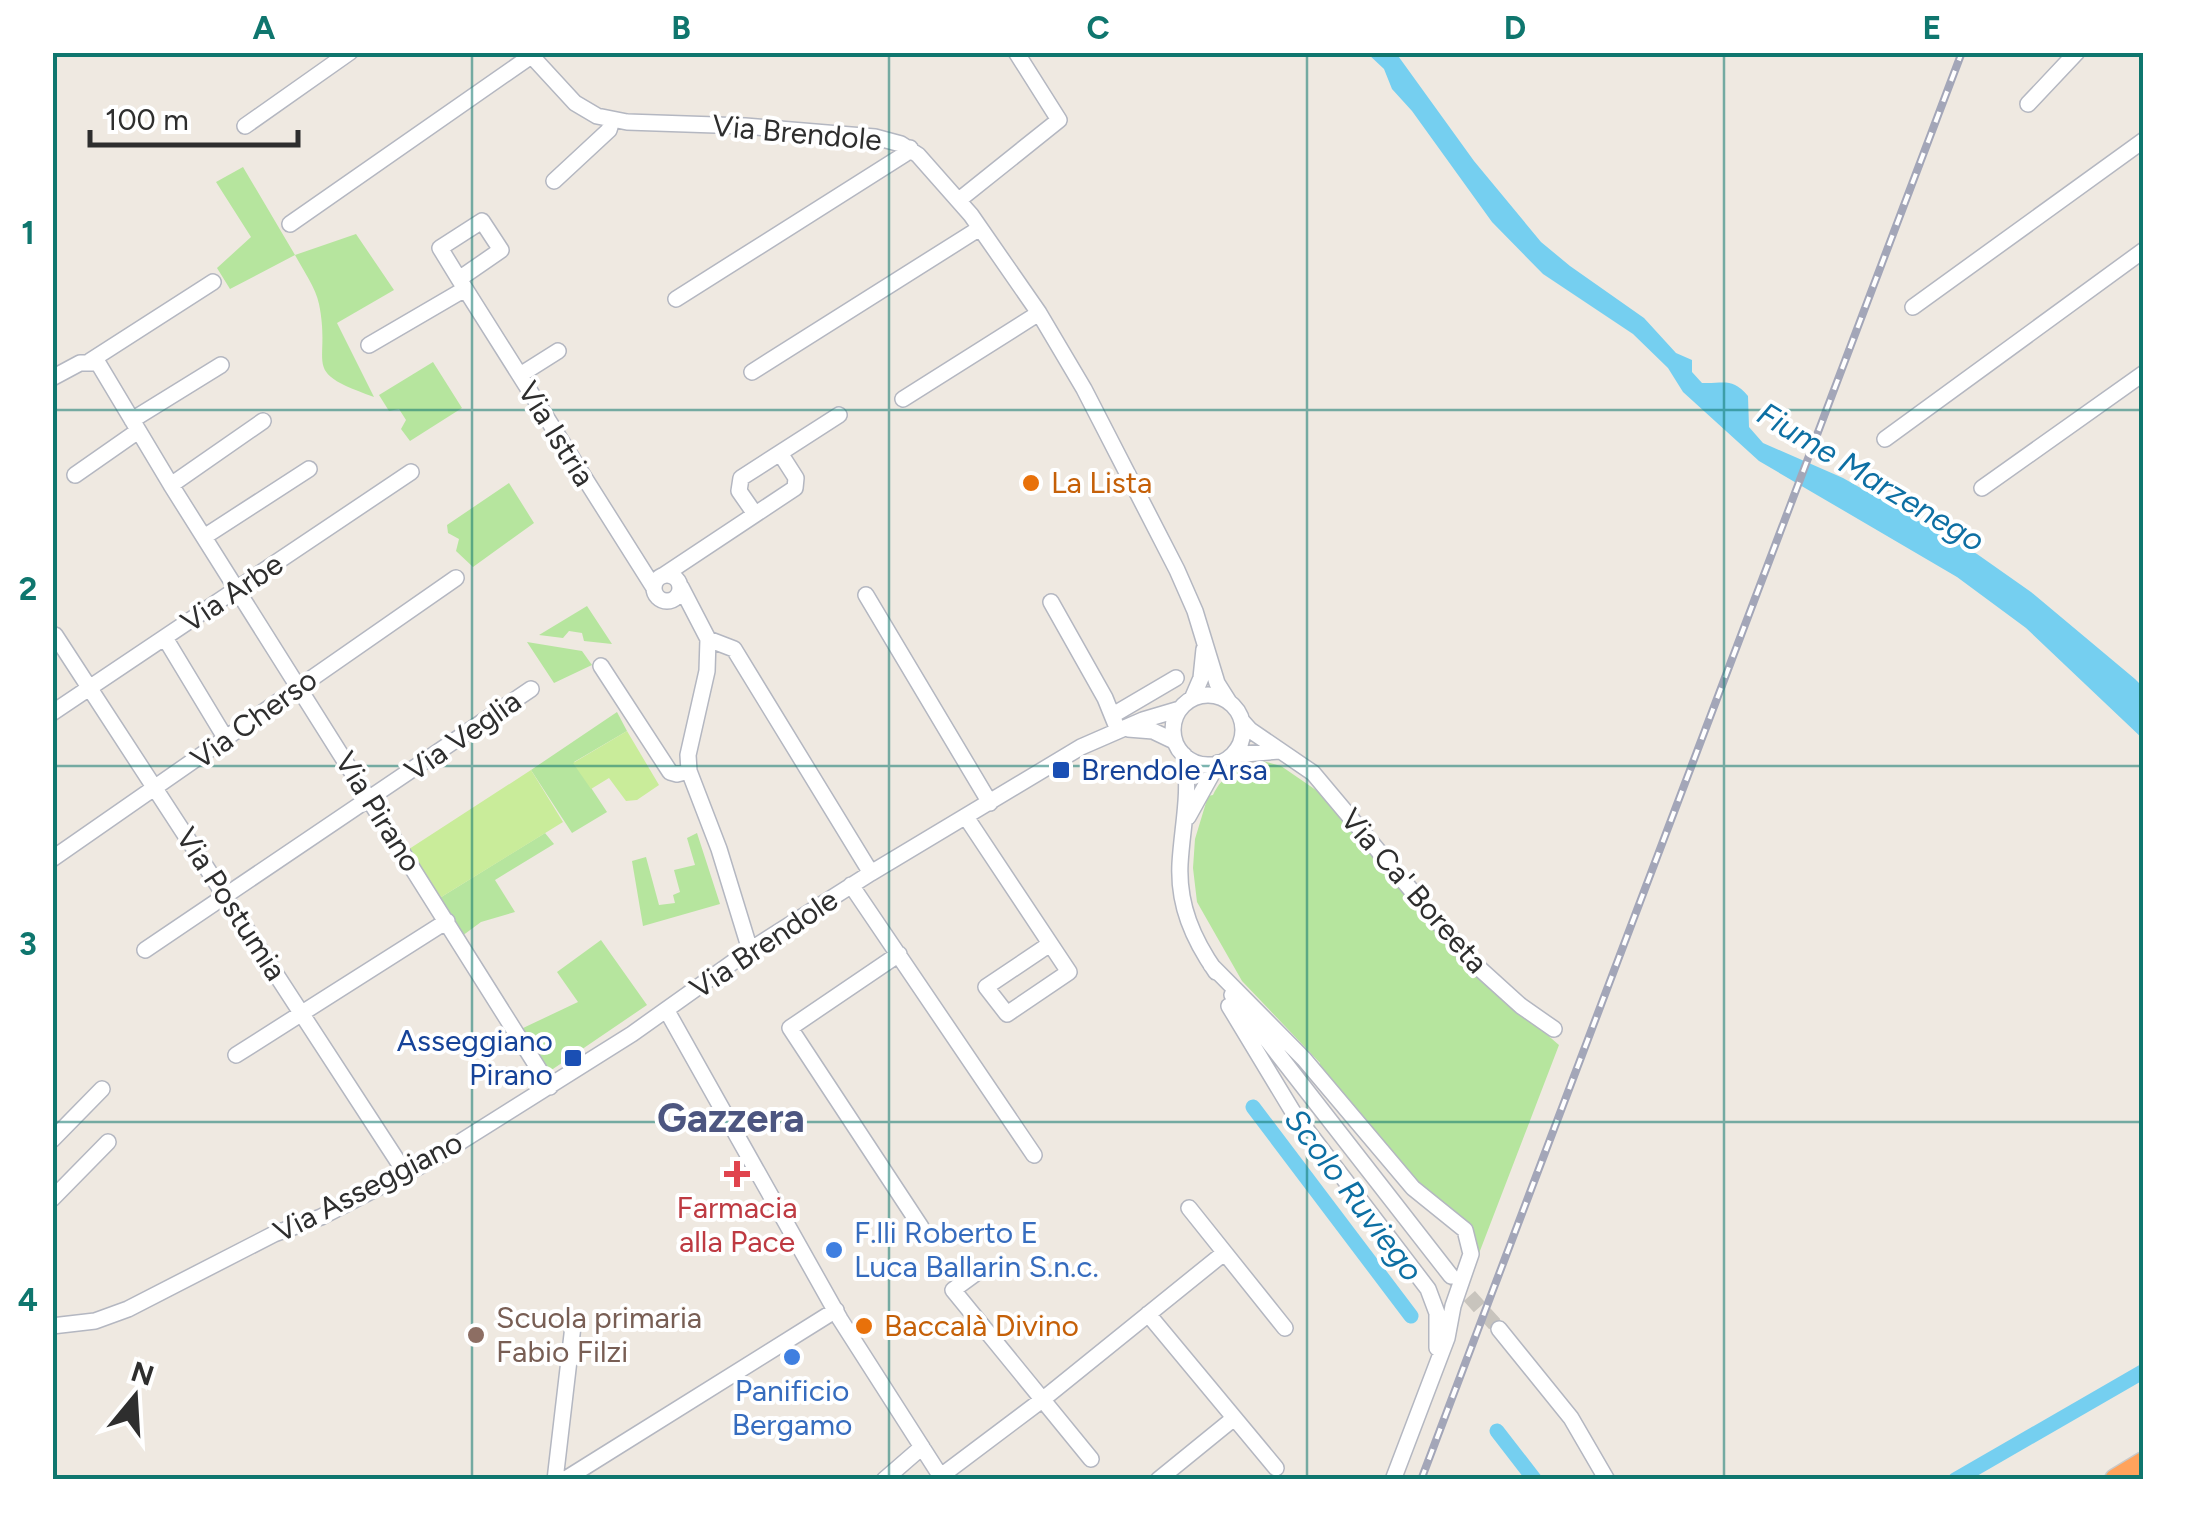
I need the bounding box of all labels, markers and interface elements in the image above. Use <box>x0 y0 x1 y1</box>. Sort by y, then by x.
text: A <box>253 9 276 47</box>
text: B <box>671 9 691 47</box>
text: C <box>1086 9 1110 47</box>
text: D <box>1504 9 1526 47</box>
text: E <box>1923 9 1941 47</box>
scale bar <box>90 85 298 147</box>
text: 100 m <box>105 101 189 138</box>
street label: Via Brendole <box>711 107 883 158</box>
text: 1 <box>21 214 35 252</box>
street label: Via Istria <box>510 375 603 493</box>
water label: Fiume Marzenego <box>1751 394 1991 560</box>
place label: La Lista <box>1051 464 1152 501</box>
marker: La Lista <box>1020 472 1042 494</box>
street label: Via Arbe <box>174 545 290 640</box>
text: 2 <box>19 570 37 608</box>
street label: Via Cherso <box>183 661 324 777</box>
street label: Via Veglia <box>398 682 528 789</box>
street label: Via Pirano <box>327 745 430 879</box>
place label: Brendole Arsa <box>1081 751 1268 788</box>
marker: Brendole Arsa <box>1050 759 1072 781</box>
street label: Via Ca' Boreeta <box>1333 801 1496 981</box>
street label: Via Postumia <box>168 820 295 987</box>
street label: Via Brendole <box>683 881 845 1006</box>
text: 3 <box>19 925 37 963</box>
place label: Asseggiano Pirano <box>397 1022 553 1093</box>
marker: Asseggiano Pirano <box>562 1047 584 1069</box>
district label: Gazzera <box>657 1094 805 1142</box>
water label: Scolo Ruviego <box>1277 1101 1431 1289</box>
street label: Via Asseggiano <box>267 1123 468 1250</box>
marker: Farmacia alla Pace <box>726 1163 748 1185</box>
place label: Farmacia alla Pace <box>677 1189 797 1260</box>
place label: F.lli Roberto E Luca Ballarin S.n.c. <box>854 1214 1099 1285</box>
marker: F.lli Roberto E Luca Ballarin S.n.c. <box>823 1239 845 1261</box>
text: 4 <box>18 1281 38 1319</box>
place label: Scuola primaria Fabio Filzi <box>496 1299 702 1370</box>
place label: Baccalà Divino <box>884 1307 1079 1344</box>
marker: Baccalà Divino <box>853 1315 875 1337</box>
marker: Scuola primaria Fabio Filzi <box>465 1324 487 1346</box>
marker: Panificio Bergamo <box>781 1346 803 1368</box>
north arrow <box>85 1347 185 1447</box>
text: N <box>127 1354 158 1393</box>
place label: Panificio Bergamo <box>732 1372 852 1443</box>

